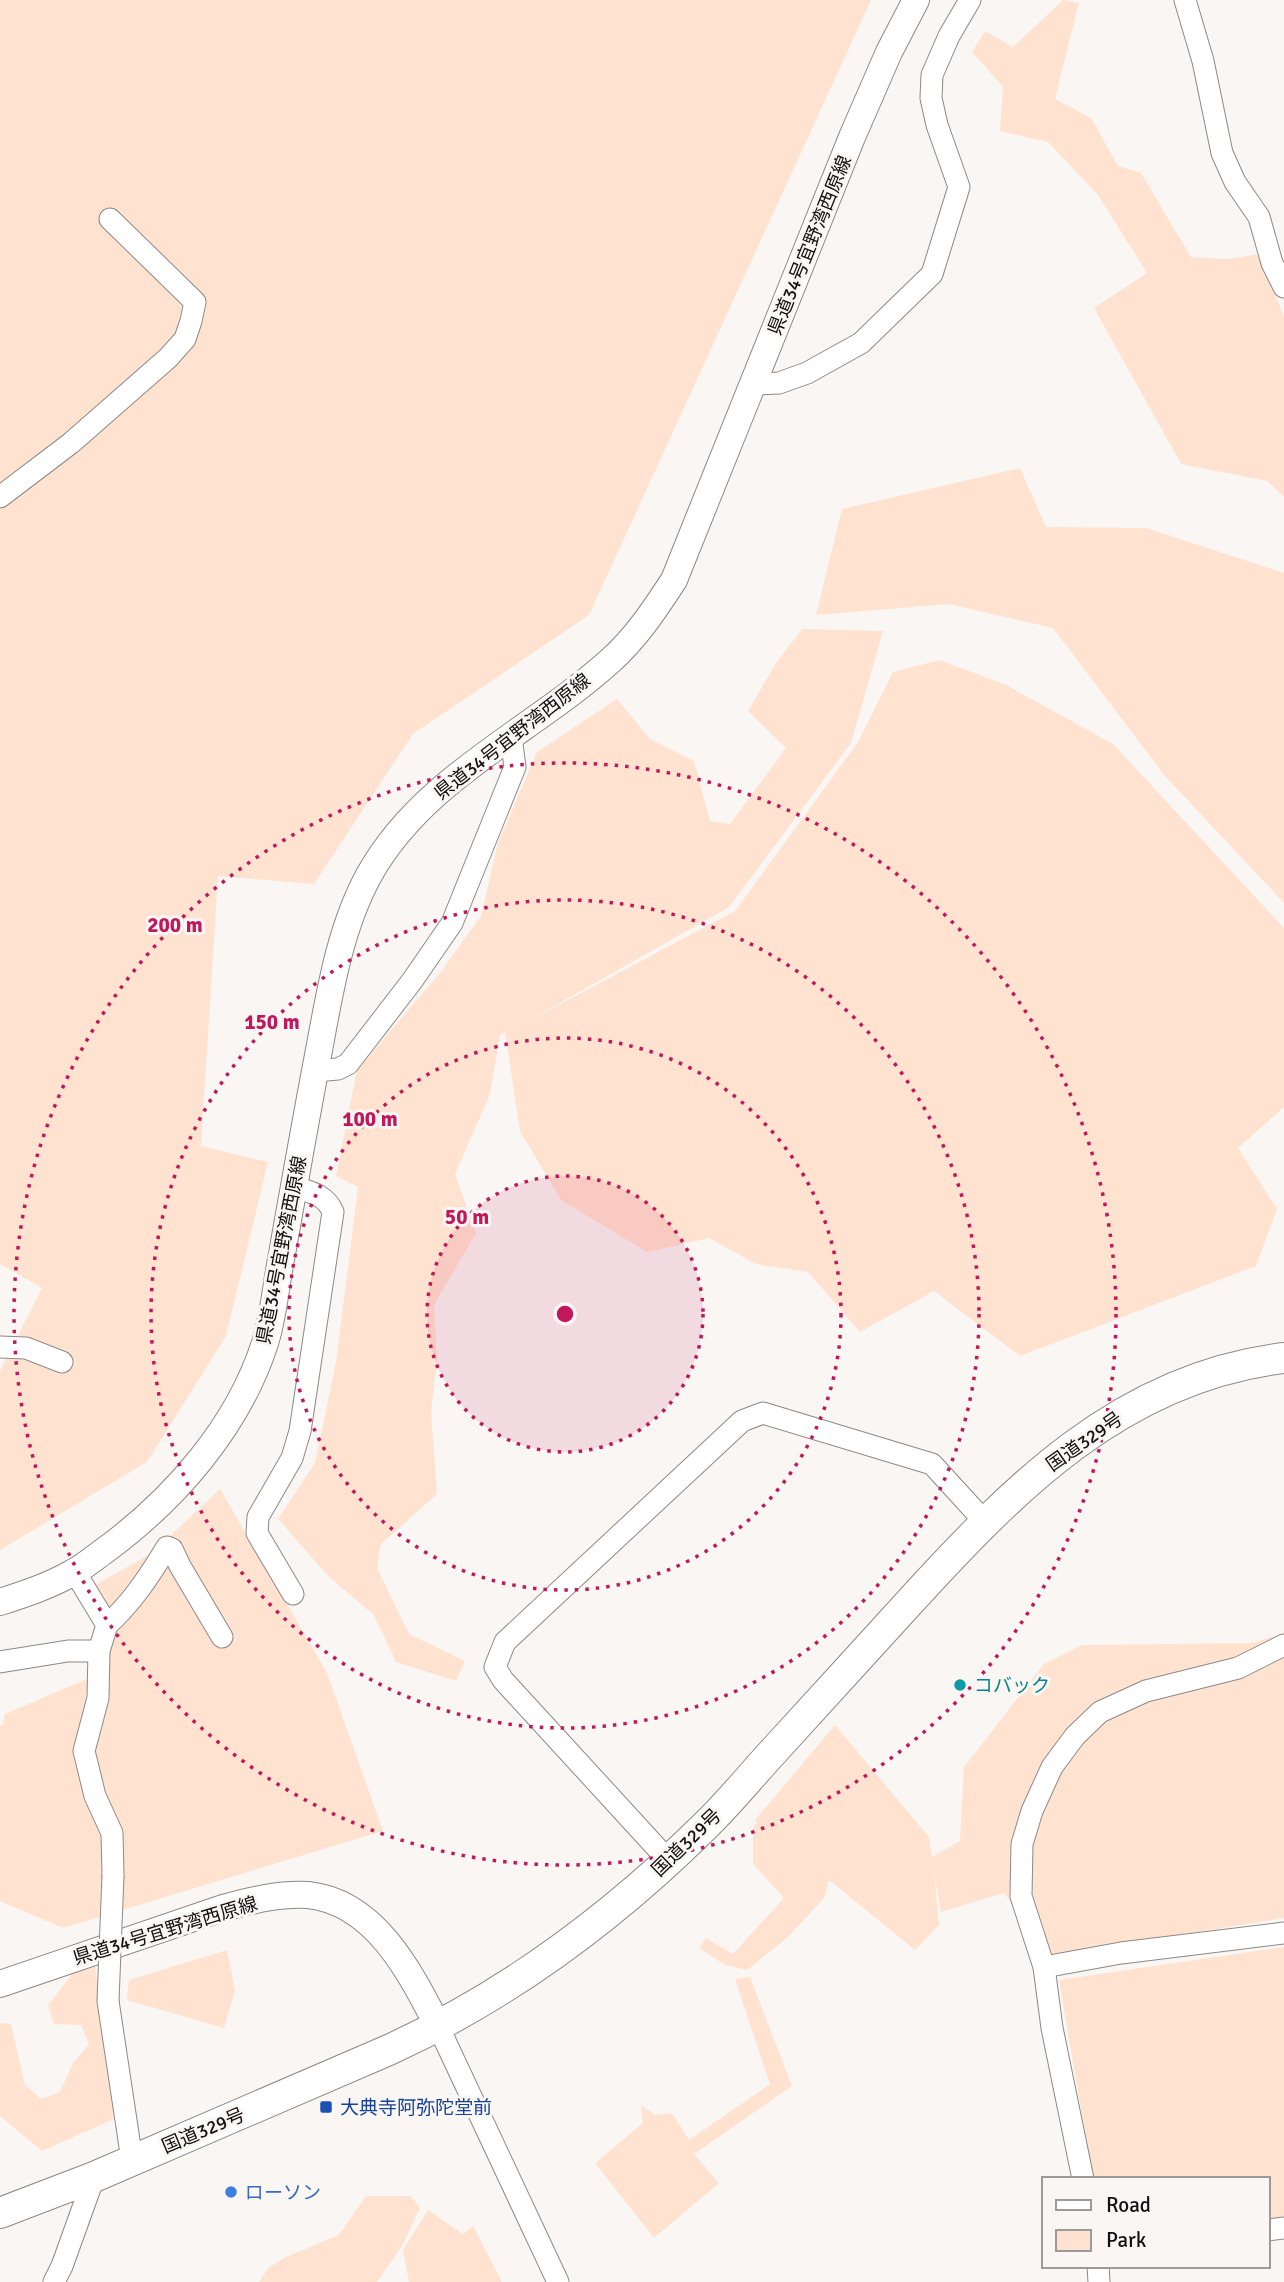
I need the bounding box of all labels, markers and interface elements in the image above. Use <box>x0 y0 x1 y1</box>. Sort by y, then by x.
street label: 県道34号宜野湾西原線 <box>763 152 857 339</box>
street label: 県道34号宜野湾西原線 <box>430 668 595 805</box>
text: 200 m <box>147 912 203 938</box>
text: 150 m <box>244 1009 300 1035</box>
text: 100 m <box>342 1106 398 1132</box>
street label: 県道34号宜野湾西原線 <box>252 1154 312 1346</box>
text: 50 m <box>445 1204 489 1230</box>
centre of rings <box>553 1302 577 1326</box>
street label: 国道329号 <box>1042 1407 1127 1477</box>
place label: コバック <box>974 1674 1050 1698</box>
marker: コバック <box>952 1677 968 1693</box>
street label: 国道329号 <box>647 1804 727 1882</box>
street label: 県道34号宜野湾西原線 <box>70 1891 260 1970</box>
place label: 大典寺阿弥陀堂前 <box>340 2096 492 2120</box>
marker: 大典寺阿弥陀堂前 <box>318 2099 334 2115</box>
street label: 国道329号 <box>158 2103 248 2159</box>
legend <box>1042 2177 1270 2268</box>
place label: ローソン <box>245 2181 321 2205</box>
marker: ローソン <box>223 2184 239 2200</box>
text: Road <box>1106 2192 1151 2218</box>
text: Park <box>1106 2227 1147 2253</box>

